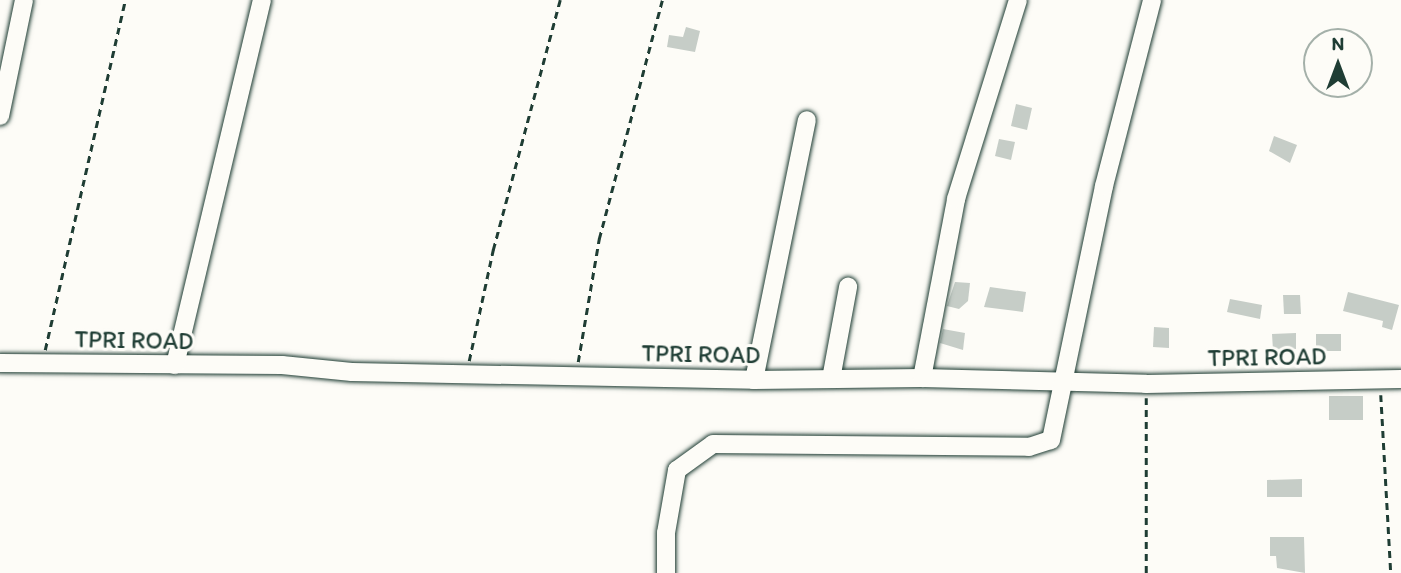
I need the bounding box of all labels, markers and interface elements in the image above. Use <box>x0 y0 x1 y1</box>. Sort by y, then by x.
north arrow <box>1303 28 1373 98</box>
text: N <box>1332 32 1344 55</box>
street label: TPRI ROAD <box>74 325 194 355</box>
street label: TPRI ROAD <box>641 339 761 369</box>
street label: TPRI ROAD <box>1207 342 1327 372</box>

